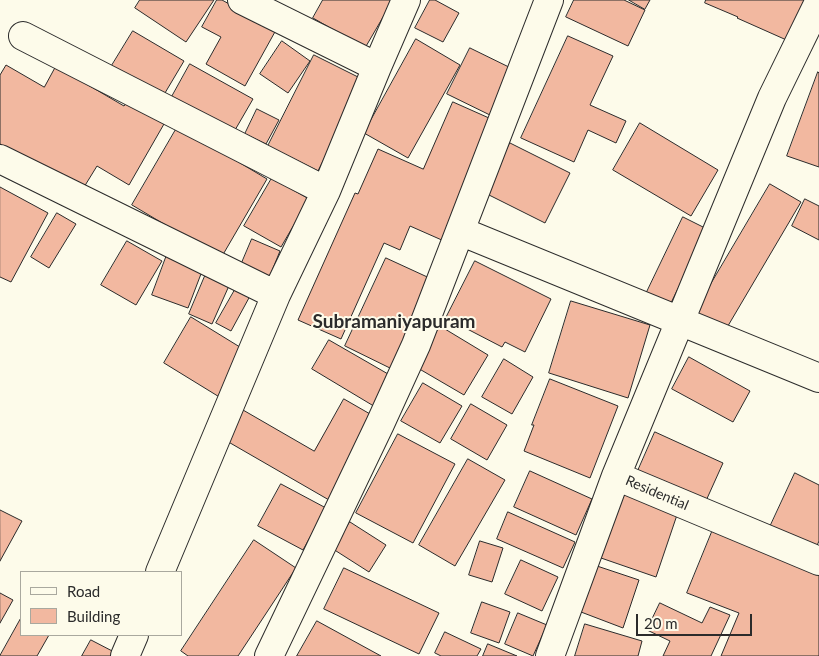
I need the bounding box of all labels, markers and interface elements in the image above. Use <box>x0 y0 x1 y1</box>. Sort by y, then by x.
district label: Subramaniyapuram <box>313 311 475 333</box>
street label: Residential <box>623 472 691 514</box>
legend <box>20 571 182 636</box>
text: Road <box>67 582 100 600</box>
scale bar <box>639 604 755 636</box>
text: Building <box>67 607 120 625</box>
text: 20 m <box>644 614 678 632</box>

